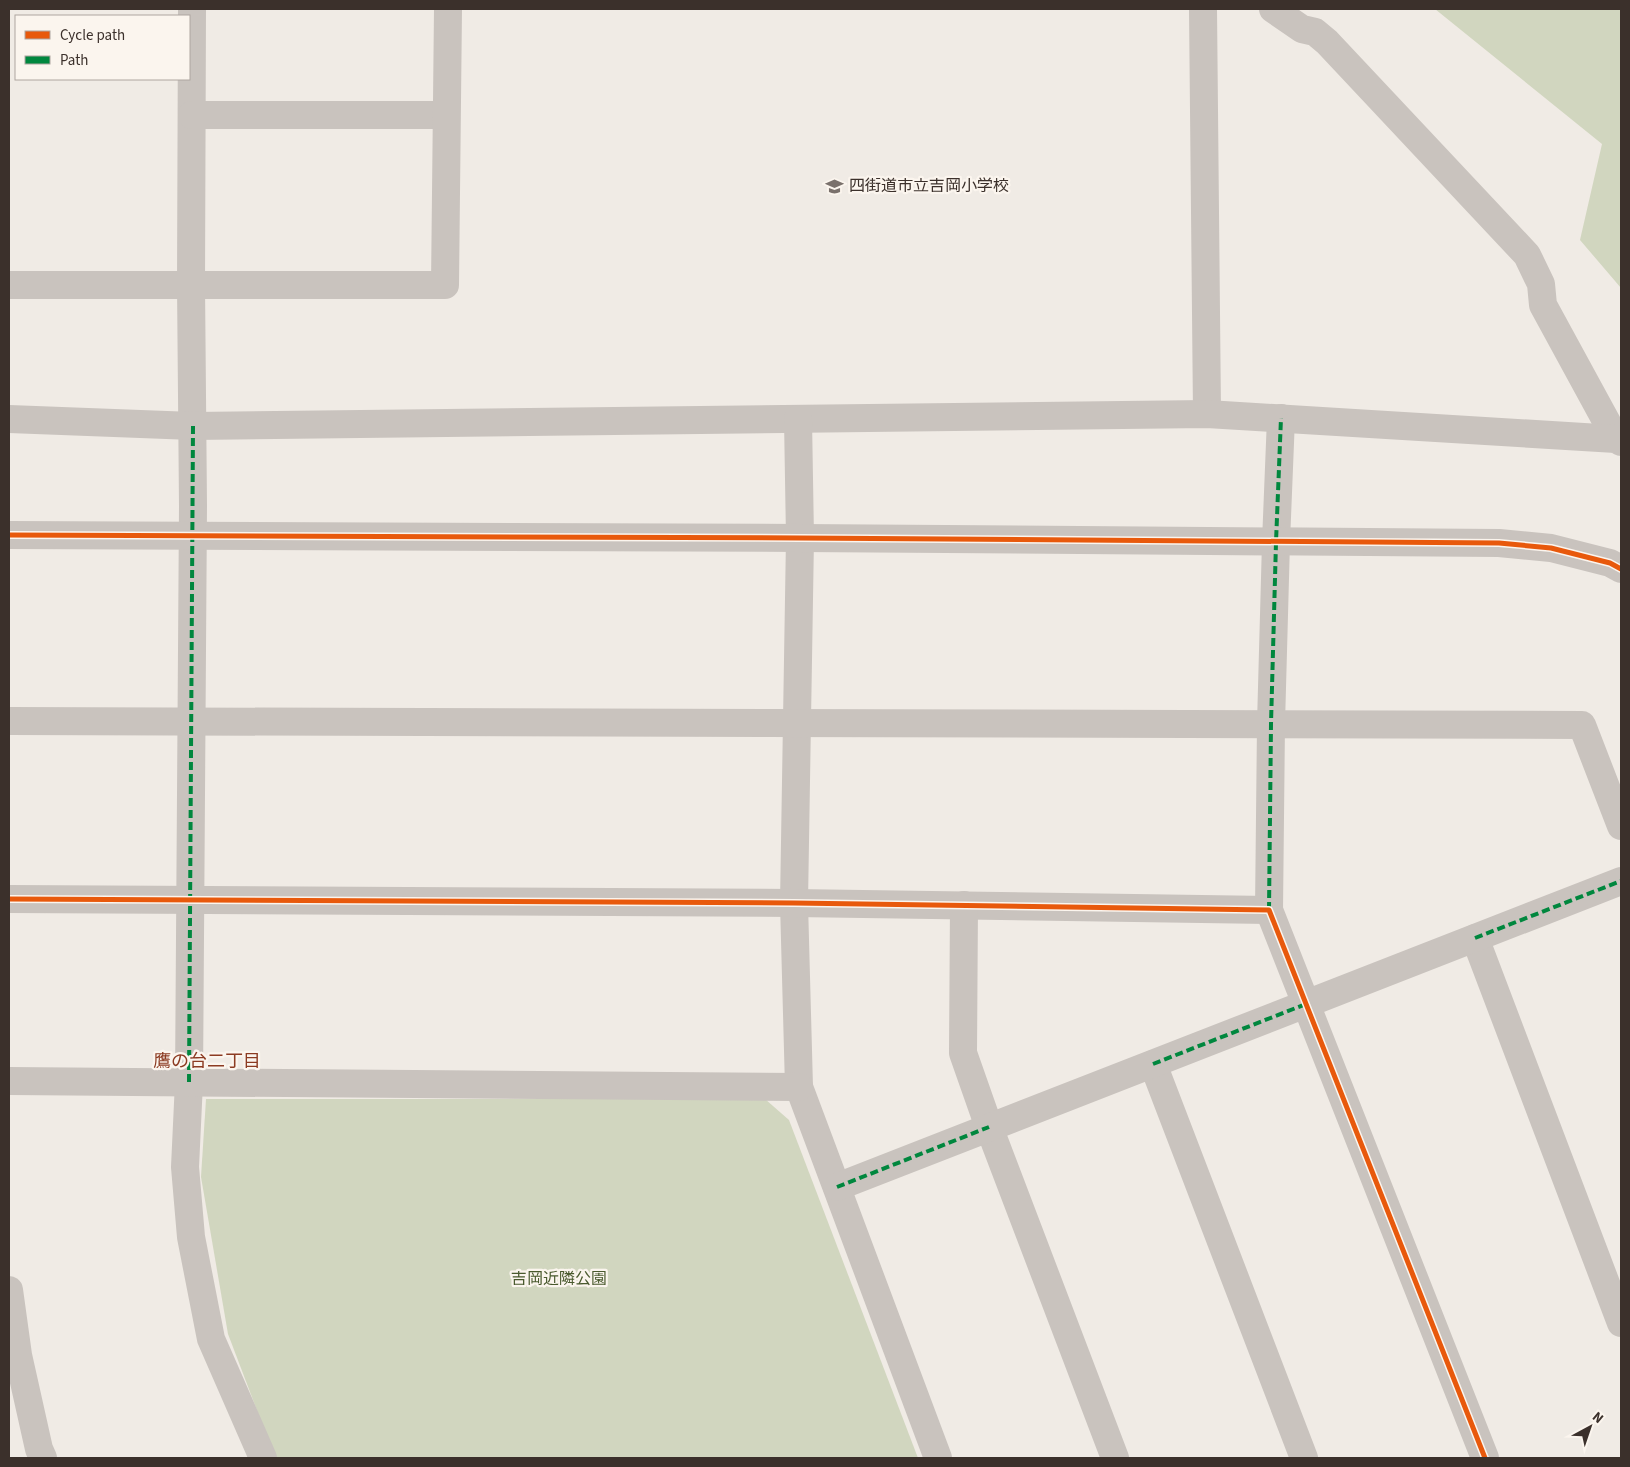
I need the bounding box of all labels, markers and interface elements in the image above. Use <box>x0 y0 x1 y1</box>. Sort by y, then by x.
legend <box>15 15 190 80</box>
text: Cycle path <box>60 25 125 46</box>
text: Path <box>60 50 88 71</box>
place label: 四街道市立吉岡小学校 <box>849 175 1009 197</box>
school or university icon: 四街道市立吉岡小学校 <box>825 176 845 196</box>
district label: 鷹の台二丁目 <box>153 1049 261 1074</box>
park label: 吉岡近隣公園 <box>511 1268 607 1290</box>
north arrow <box>1565 1402 1615 1452</box>
text: N <box>1588 1407 1608 1428</box>

